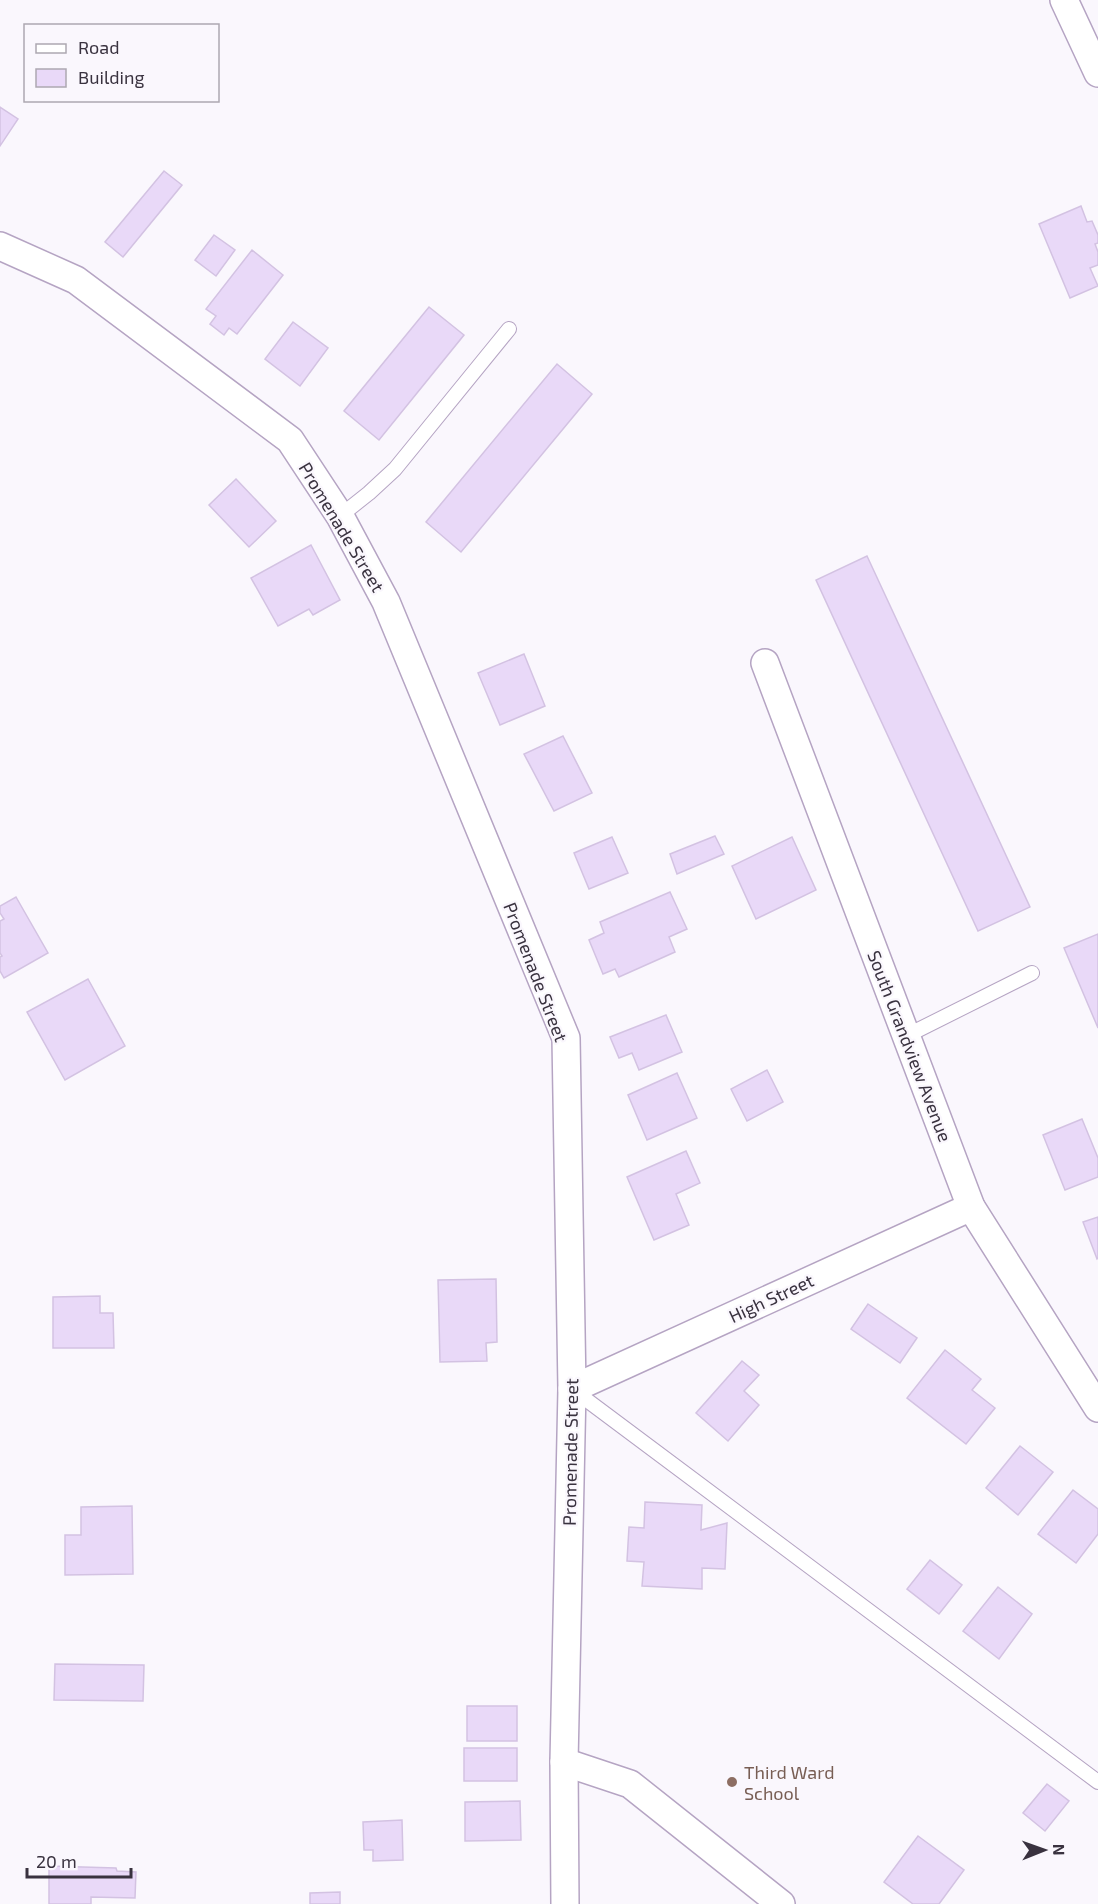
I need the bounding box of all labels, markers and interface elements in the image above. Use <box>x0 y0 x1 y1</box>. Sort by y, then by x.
legend <box>24 24 219 102</box>
text: Road <box>78 36 119 58</box>
text: Building <box>78 66 145 88</box>
street label: Promenade Street <box>295 458 390 596</box>
street label: Promenade Street <box>499 899 573 1045</box>
street label: South Grandview Avenue <box>863 947 957 1145</box>
street label: High Street <box>725 1269 817 1327</box>
street label: Promenade Street <box>558 1378 582 1526</box>
place label: Third Ward School <box>744 1761 835 1804</box>
marker: Third Ward School <box>725 1775 739 1789</box>
north arrow <box>1014 1820 1074 1880</box>
scale bar <box>27 1841 130 1879</box>
text: N <box>1050 1844 1069 1856</box>
text: 20 m <box>36 1850 77 1872</box>

